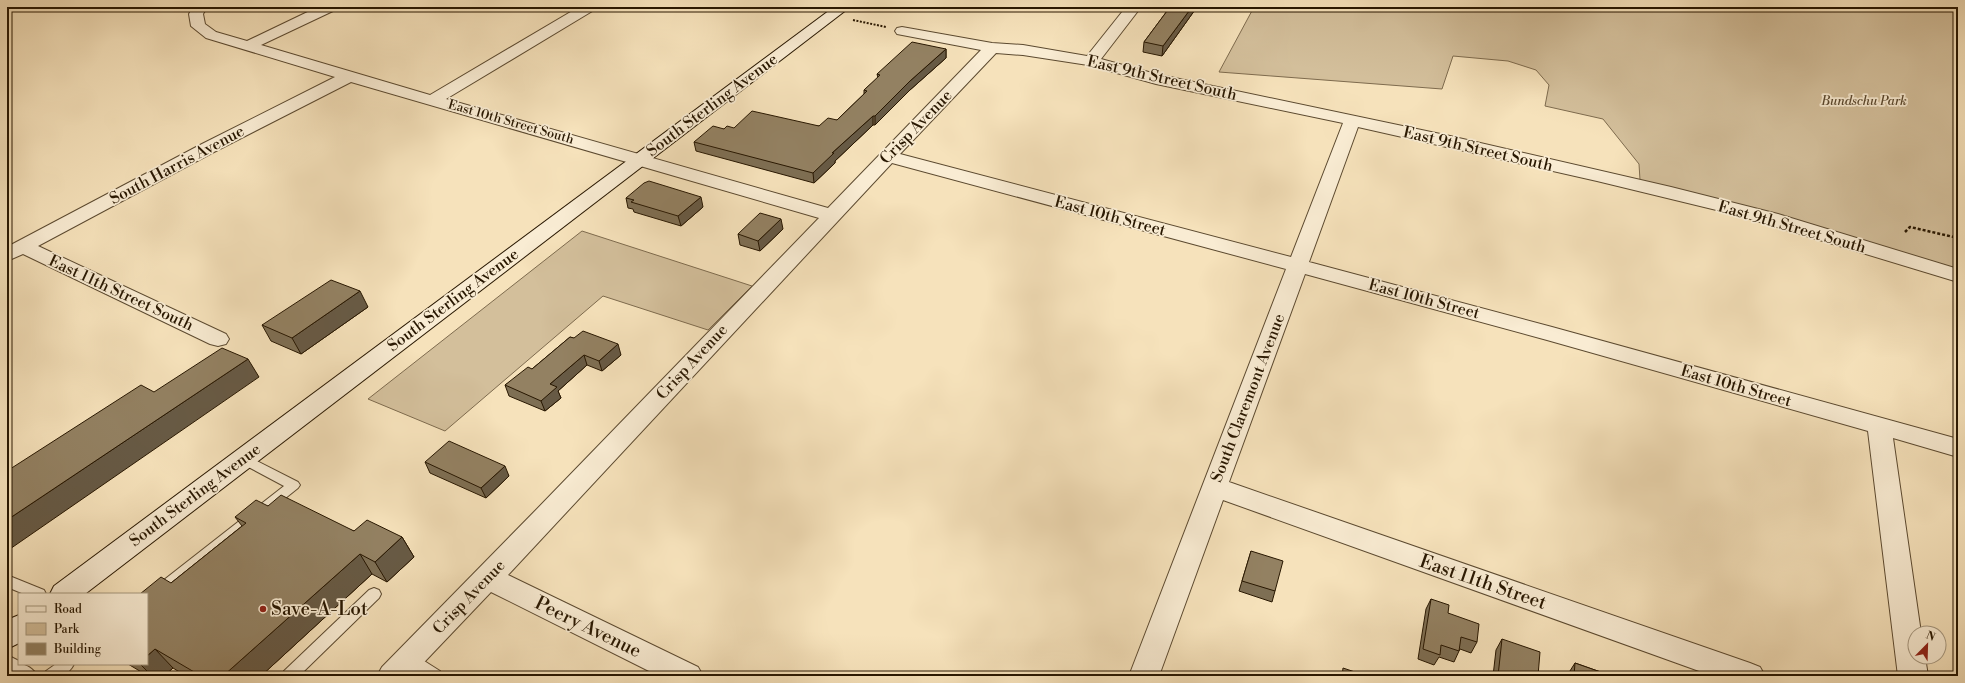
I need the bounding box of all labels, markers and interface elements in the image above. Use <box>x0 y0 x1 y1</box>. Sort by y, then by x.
street label: South Sterling Avenue <box>642 49 782 161</box>
street label: East 9th Street South <box>1085 51 1239 105</box>
street label: Crisp Avenue <box>876 86 956 168</box>
park label: Bundschu Park <box>1820 93 1907 109</box>
street label: East 10th Street South <box>446 96 576 148</box>
street label: South Harris Avenue <box>106 121 248 209</box>
street label: East 9th Street South <box>1401 122 1555 176</box>
street label: East 10th Street <box>1052 192 1168 241</box>
street label: East 9th Street South <box>1716 196 1869 258</box>
street label: South Sterling Avenue <box>383 244 523 356</box>
street label: East 11th Street South <box>45 251 197 336</box>
street label: East 10th Street <box>1366 275 1482 324</box>
street label: South Claremont Avenue <box>1207 311 1289 485</box>
street label: Crisp Avenue <box>652 320 732 404</box>
street label: East 10th Street <box>1678 361 1794 411</box>
street label: South Sterling Avenue <box>125 439 265 551</box>
street label: East 11th Street <box>1416 549 1550 615</box>
street label: Crisp Avenue <box>429 556 509 638</box>
street label: Peery Avenue <box>531 591 645 663</box>
legend <box>18 593 148 665</box>
place label: Save-A-Lot <box>271 597 368 621</box>
text: Road <box>54 602 82 617</box>
marker: Save-A-Lot <box>258 604 268 614</box>
text: Park <box>54 622 80 637</box>
north arrow <box>1907 625 1947 665</box>
text: N <box>1924 629 1938 645</box>
text: Building <box>53 642 102 657</box>

